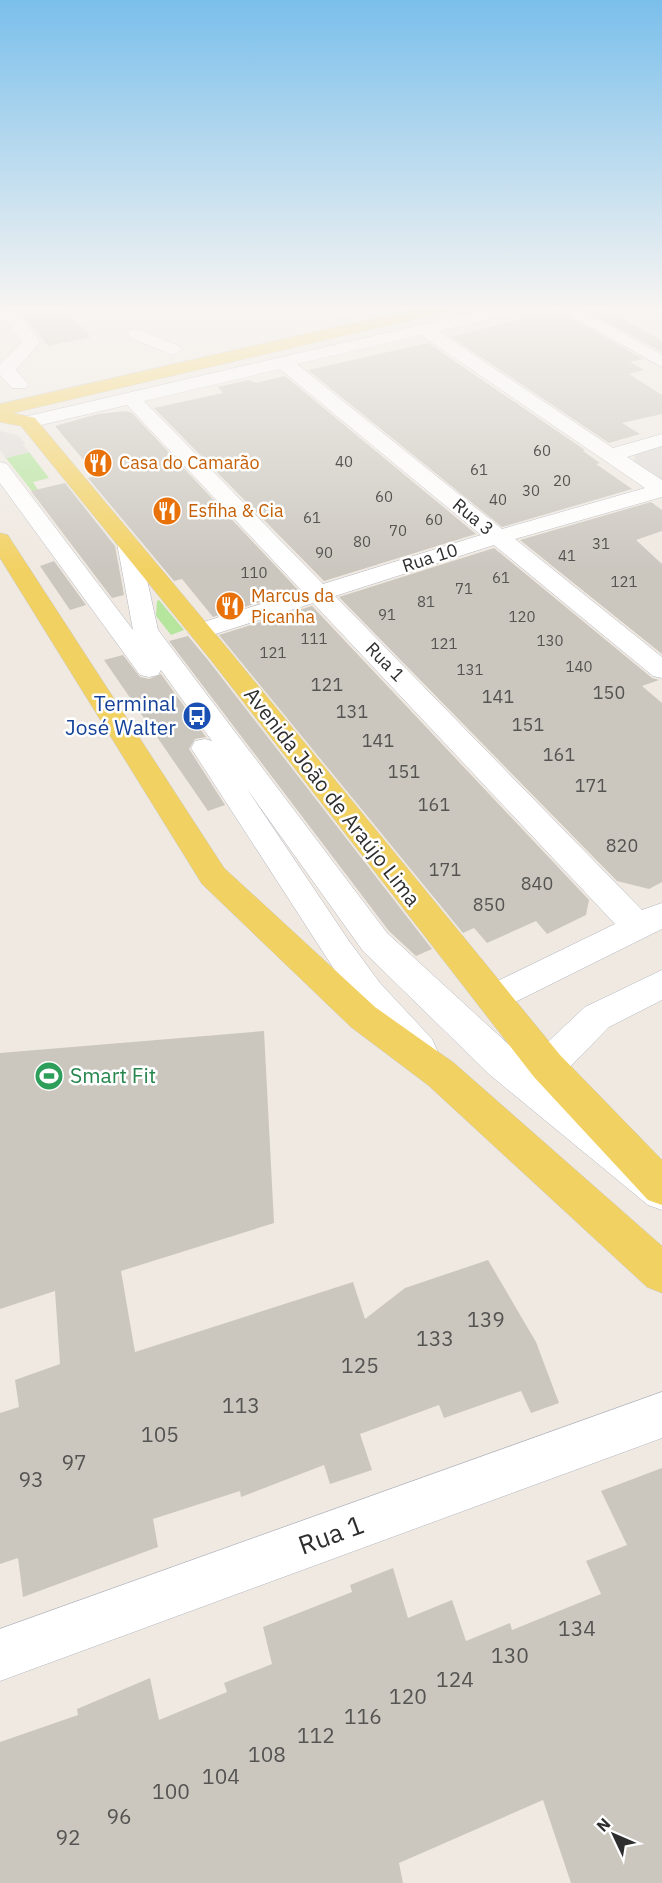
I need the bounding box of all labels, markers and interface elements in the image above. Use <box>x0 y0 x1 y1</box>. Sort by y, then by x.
house number: 60 <box>533 441 551 460</box>
restaurant icon: Casa do Camarão <box>82 447 114 479</box>
place label: Casa do Camarão <box>119 451 260 474</box>
house number: 40 <box>335 452 353 471</box>
house number: 61 <box>470 460 488 479</box>
house number: 20 <box>553 471 571 490</box>
house number: 30 <box>522 481 540 500</box>
house number: 60 <box>375 487 393 506</box>
house number: 40 <box>489 490 507 509</box>
street label: Rua 3 <box>448 493 499 540</box>
restaurant icon: Esfiha & Cia <box>151 495 183 527</box>
place label: Esfiha & Cia <box>188 499 284 522</box>
house number: 61 <box>303 508 321 527</box>
house number: 60 <box>425 510 443 529</box>
house number: 70 <box>389 521 407 540</box>
house number: 80 <box>353 532 371 551</box>
house number: 31 <box>592 534 610 553</box>
street label: Rua 10 <box>399 538 461 577</box>
house number: 90 <box>315 543 333 562</box>
house number: 41 <box>558 546 576 565</box>
house number: 110 <box>240 563 268 582</box>
house number: 61 <box>492 568 510 587</box>
house number: 121 <box>610 572 638 591</box>
house number: 71 <box>455 579 473 598</box>
place label: Marcus da Picanha <box>251 584 334 628</box>
restaurant icon: Marcus da Picanha <box>214 590 246 622</box>
house number: 81 <box>417 592 435 611</box>
house number: 91 <box>378 605 396 624</box>
house number: 120 <box>508 607 536 626</box>
house number: 111 <box>300 629 328 648</box>
house number: 130 <box>536 631 564 650</box>
house number: 121 <box>430 634 458 653</box>
street label: Rua 1 <box>361 637 410 686</box>
house number: 121 <box>259 643 287 662</box>
house number: 140 <box>565 657 593 676</box>
house number: 131 <box>456 660 484 679</box>
house number: 121 <box>311 673 343 696</box>
street label: Avenida João de Araújo Lima <box>238 681 427 912</box>
house number: 150 <box>593 681 625 704</box>
house number: 141 <box>482 685 514 708</box>
place label: Terminal José Walter <box>65 689 176 741</box>
bus stop icon: Terminal José Walter <box>181 700 213 732</box>
house number: 131 <box>336 700 368 723</box>
house number: 151 <box>512 713 544 736</box>
house number: 141 <box>362 729 394 752</box>
house number: 161 <box>543 743 575 766</box>
house number: 151 <box>388 760 420 783</box>
house number: 171 <box>575 774 607 797</box>
house number: 161 <box>418 793 450 816</box>
house number: 820 <box>606 834 638 857</box>
house number: 171 <box>429 858 461 881</box>
house number: 840 <box>521 872 553 895</box>
house number: 850 <box>473 893 505 916</box>
sports icon: Smart Fit <box>33 1060 65 1092</box>
place label: Smart Fit <box>70 1061 156 1089</box>
house number: 139 <box>467 1305 505 1333</box>
house number: 133 <box>416 1324 454 1352</box>
house number: 125 <box>341 1351 379 1379</box>
house number: 113 <box>222 1391 260 1419</box>
house number: 105 <box>141 1420 179 1448</box>
house number: 97 <box>61 1448 87 1476</box>
house number: 93 <box>18 1465 44 1493</box>
street label: Rua 1 <box>293 1507 368 1561</box>
house number: 134 <box>558 1614 596 1642</box>
house number: 130 <box>491 1641 529 1669</box>
house number: 124 <box>436 1665 474 1693</box>
house number: 120 <box>389 1682 427 1710</box>
house number: 116 <box>344 1702 382 1730</box>
house number: 112 <box>297 1721 335 1749</box>
house number: 108 <box>248 1740 286 1768</box>
house number: 104 <box>202 1762 240 1790</box>
house number: 100 <box>152 1777 190 1805</box>
house number: 96 <box>106 1802 132 1830</box>
north arrow <box>584 1805 644 1865</box>
text: N <box>592 1813 614 1836</box>
house number: 92 <box>55 1823 81 1851</box>

